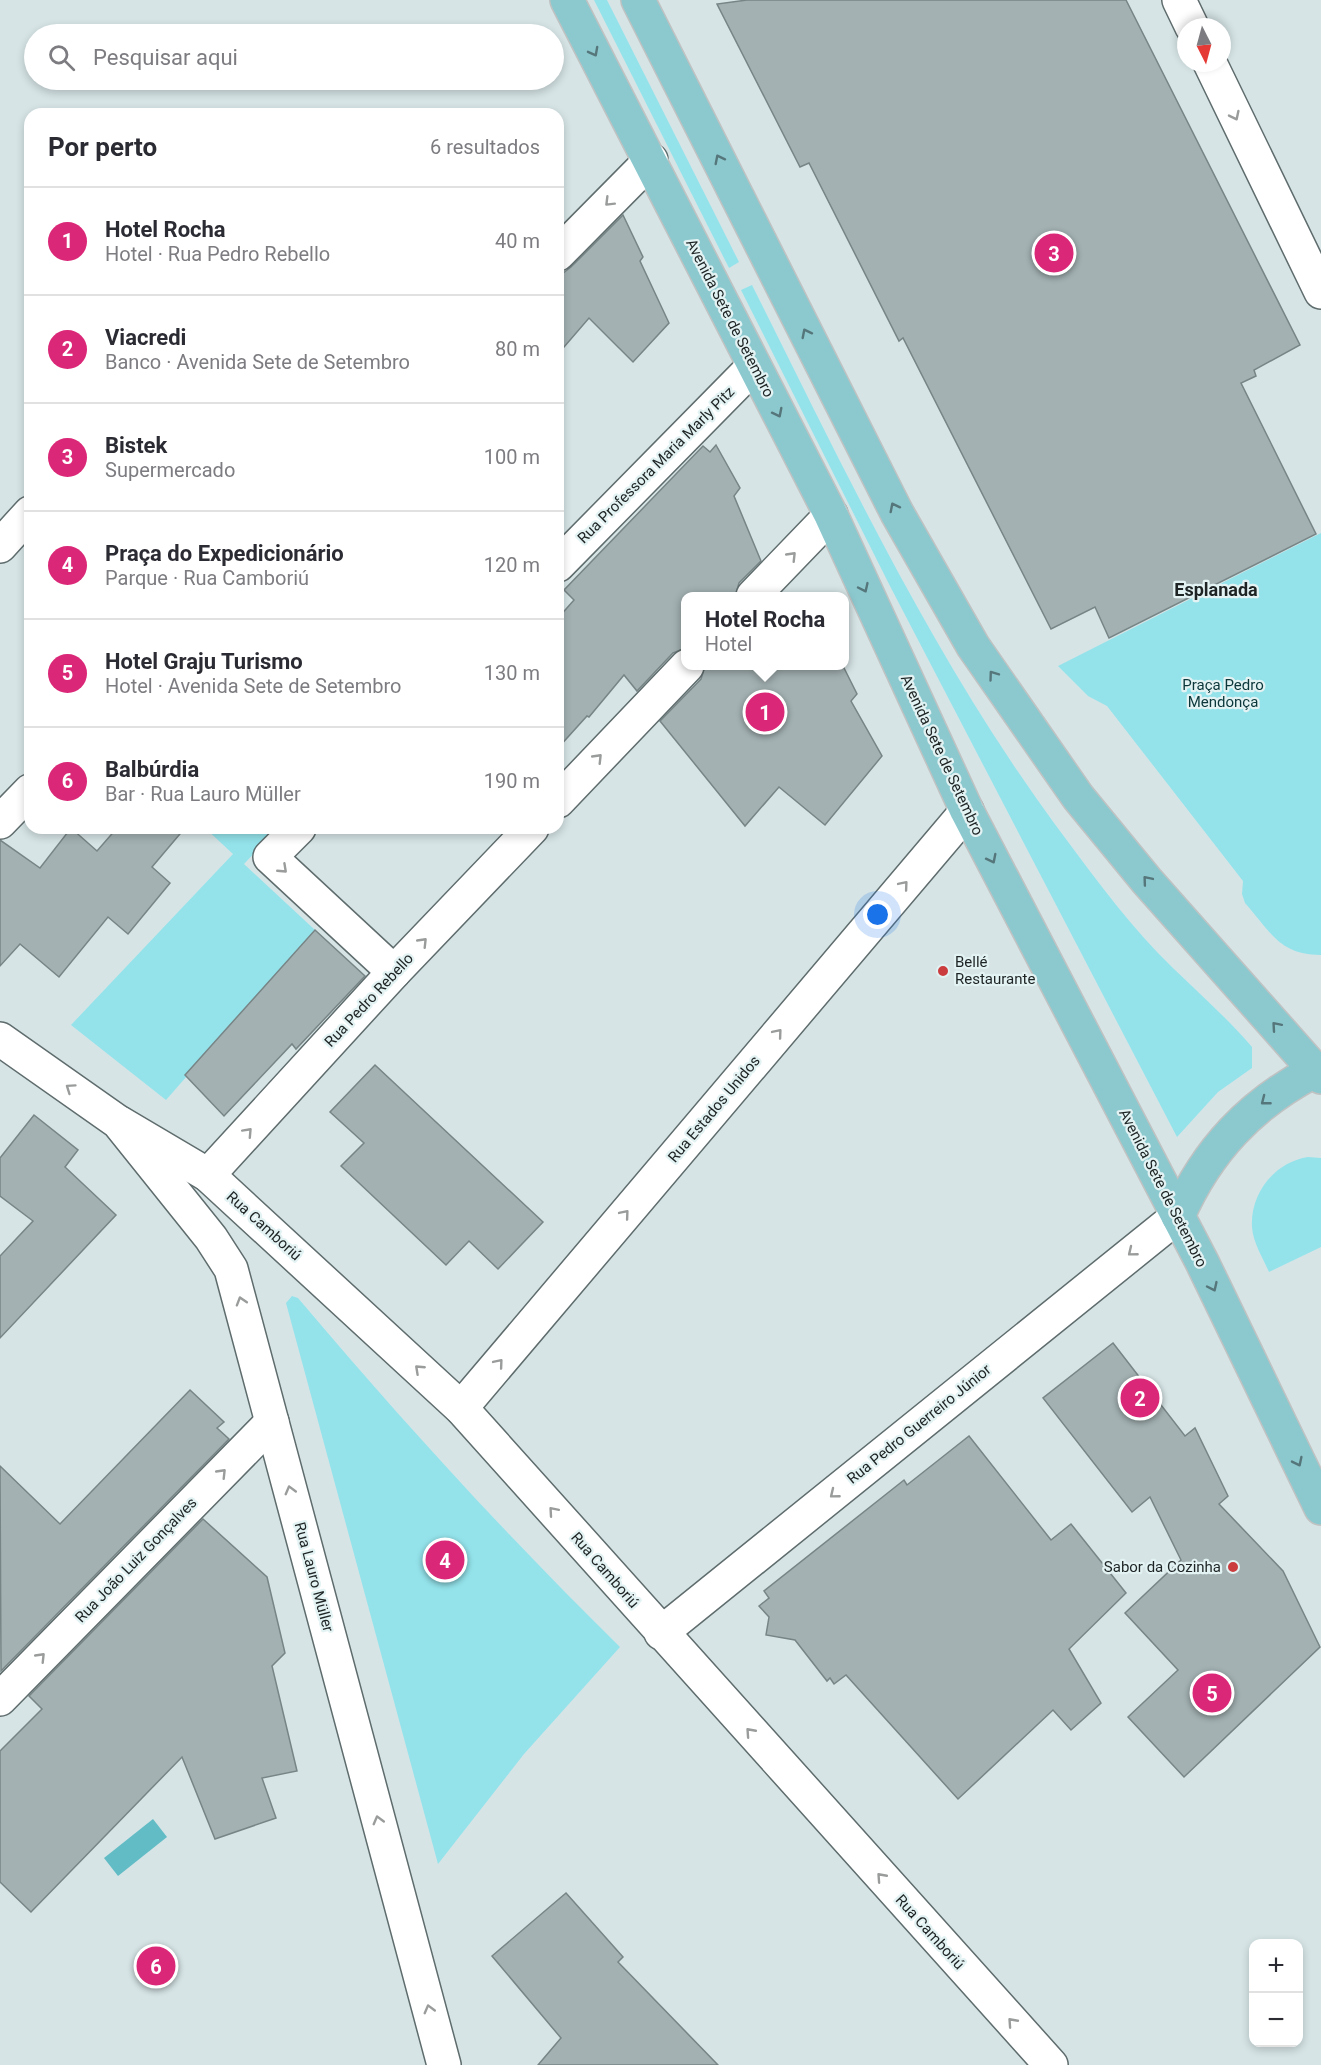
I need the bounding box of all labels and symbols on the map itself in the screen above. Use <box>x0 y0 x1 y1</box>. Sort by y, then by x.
north arrow <box>1177 18 1231 72</box>
one-way arrow <box>587 46 598 56</box>
one-way arrow <box>1228 109 1240 120</box>
one-way arrow <box>714 154 726 165</box>
one-way arrow <box>606 195 616 206</box>
pin: 3 <box>1034 230 1074 276</box>
street label: Avenida Sete de Setembro <box>682 236 778 400</box>
one-way arrow <box>802 328 814 339</box>
street label: Rua Professora Maria Marly Pitz <box>574 383 738 547</box>
one-way arrow <box>771 406 782 417</box>
one-way arrow <box>890 503 901 513</box>
one-way arrow <box>785 552 796 563</box>
district label: Esplanada <box>1174 579 1258 600</box>
one-way arrow <box>857 581 869 592</box>
one-way arrow <box>989 670 1000 681</box>
street label: Avenida Sete de Setembro <box>897 672 987 838</box>
park label: Praça Pedro Mendonça <box>1182 676 1264 711</box>
pin: 1 <box>746 690 784 734</box>
one-way arrow <box>591 755 602 766</box>
one-way arrow <box>985 853 996 863</box>
one-way arrow <box>277 862 287 873</box>
one-way arrow <box>1143 876 1154 887</box>
one-way arrow <box>897 881 908 892</box>
your location <box>863 900 892 929</box>
one-way arrow <box>415 939 426 950</box>
street label: Rua Pedro Rebello <box>321 949 417 1051</box>
place label: Bellé Restaurante <box>955 953 1035 988</box>
marker: Bellé Restaurante <box>936 964 950 978</box>
one-way arrow <box>1272 1023 1283 1033</box>
one-way arrow <box>771 1029 782 1040</box>
street label: Rua Estados Unidos <box>664 1052 764 1166</box>
one-way arrow <box>66 1084 77 1095</box>
one-way arrow <box>1260 1094 1271 1105</box>
street label: Avenida Sete de Setembro <box>1115 1106 1211 1270</box>
one-way arrow <box>241 1128 252 1139</box>
street label: Rua Camboriú <box>223 1188 305 1264</box>
one-way arrow <box>618 1210 629 1221</box>
one-way arrow <box>1128 1245 1139 1256</box>
one-way arrow <box>1206 1280 1218 1291</box>
one-way arrow <box>236 1296 248 1307</box>
one-way arrow <box>492 1359 503 1370</box>
street label: Rua Pedro Guerreiro Júnior <box>843 1360 995 1488</box>
one-way arrow <box>416 1365 426 1376</box>
pin: 2 <box>1120 1376 1160 1420</box>
one-way arrow <box>1291 1456 1303 1467</box>
one-way arrow <box>214 1469 225 1480</box>
one-way arrow <box>285 1485 297 1496</box>
one-way arrow <box>829 1486 840 1497</box>
street label: Rua João Luiz Gonçalves <box>71 1494 201 1626</box>
one-way arrow <box>549 1507 560 1518</box>
street label: Rua Lauro Müller <box>291 1520 337 1634</box>
street label: Rua Camboriú <box>567 1528 643 1612</box>
pin: 4 <box>426 1538 464 1582</box>
place label: Sabor da Cozinha <box>1104 1558 1221 1576</box>
marker: Sabor da Cozinha <box>1226 1560 1240 1574</box>
one-way arrow <box>34 1653 45 1663</box>
pin: 5 <box>1192 1670 1232 1716</box>
one-way arrow <box>746 1728 757 1739</box>
one-way arrow <box>373 1815 386 1825</box>
one-way arrow <box>877 1873 888 1884</box>
street label: Rua Camboriú <box>892 1891 968 1973</box>
pin: 6 <box>136 1944 176 1988</box>
one-way arrow <box>424 2004 436 2014</box>
one-way arrow <box>1008 2018 1019 2028</box>

